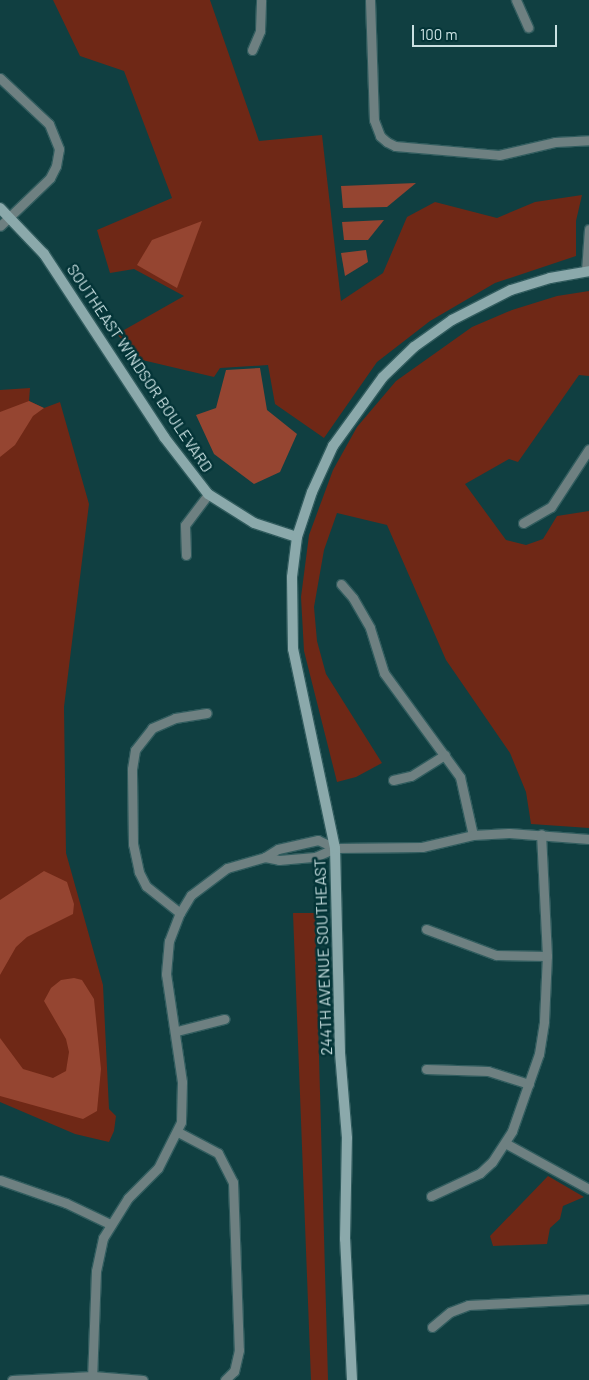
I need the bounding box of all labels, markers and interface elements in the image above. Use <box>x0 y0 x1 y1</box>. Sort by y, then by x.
scale bar <box>414 15 559 47</box>
text: 100 m <box>420 25 458 43</box>
street label: SOUTHEAST WINDSOR BOULEVARD <box>63 260 217 476</box>
street label: 244TH AVENUE SOUTHEAST <box>310 858 336 1056</box>

